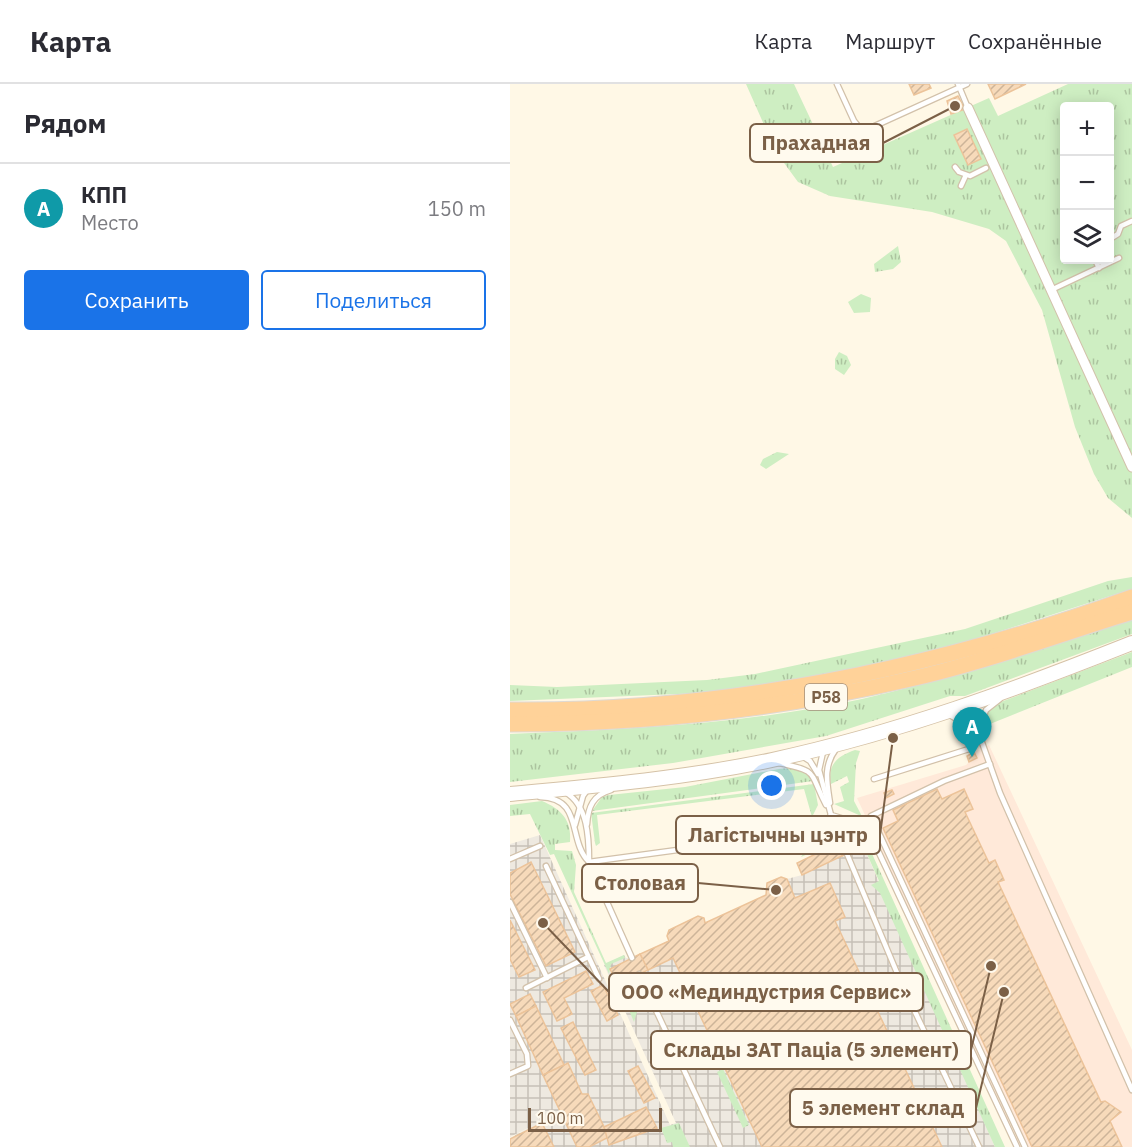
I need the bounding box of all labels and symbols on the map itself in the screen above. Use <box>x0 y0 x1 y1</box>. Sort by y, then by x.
callout: Прахадная <box>750 124 883 162</box>
text: Прахадная <box>762 129 870 156</box>
road number: Р58 <box>805 684 847 710</box>
pin: A <box>952 708 992 757</box>
your location <box>757 771 786 800</box>
callout: Лагістычны цэнтр <box>676 816 880 854</box>
text: Лагістычны цэнтр <box>688 821 868 848</box>
callout: Столовая <box>582 864 698 902</box>
text: Столовая <box>594 869 686 896</box>
callout: ООО «Мединдустрия Сервис» <box>609 973 923 1011</box>
text: ООО «Мединдустрия Сервис» <box>621 978 911 1005</box>
callout: Склады ЗАТ Паціа (5 элемент) <box>651 1031 971 1069</box>
text: Склады ЗАТ Паціа (5 элемент) <box>663 1036 959 1063</box>
callout: 5 элемент склад <box>790 1089 976 1127</box>
text: 5 элемент склад <box>802 1094 964 1121</box>
scale bar <box>528 1105 662 1132</box>

